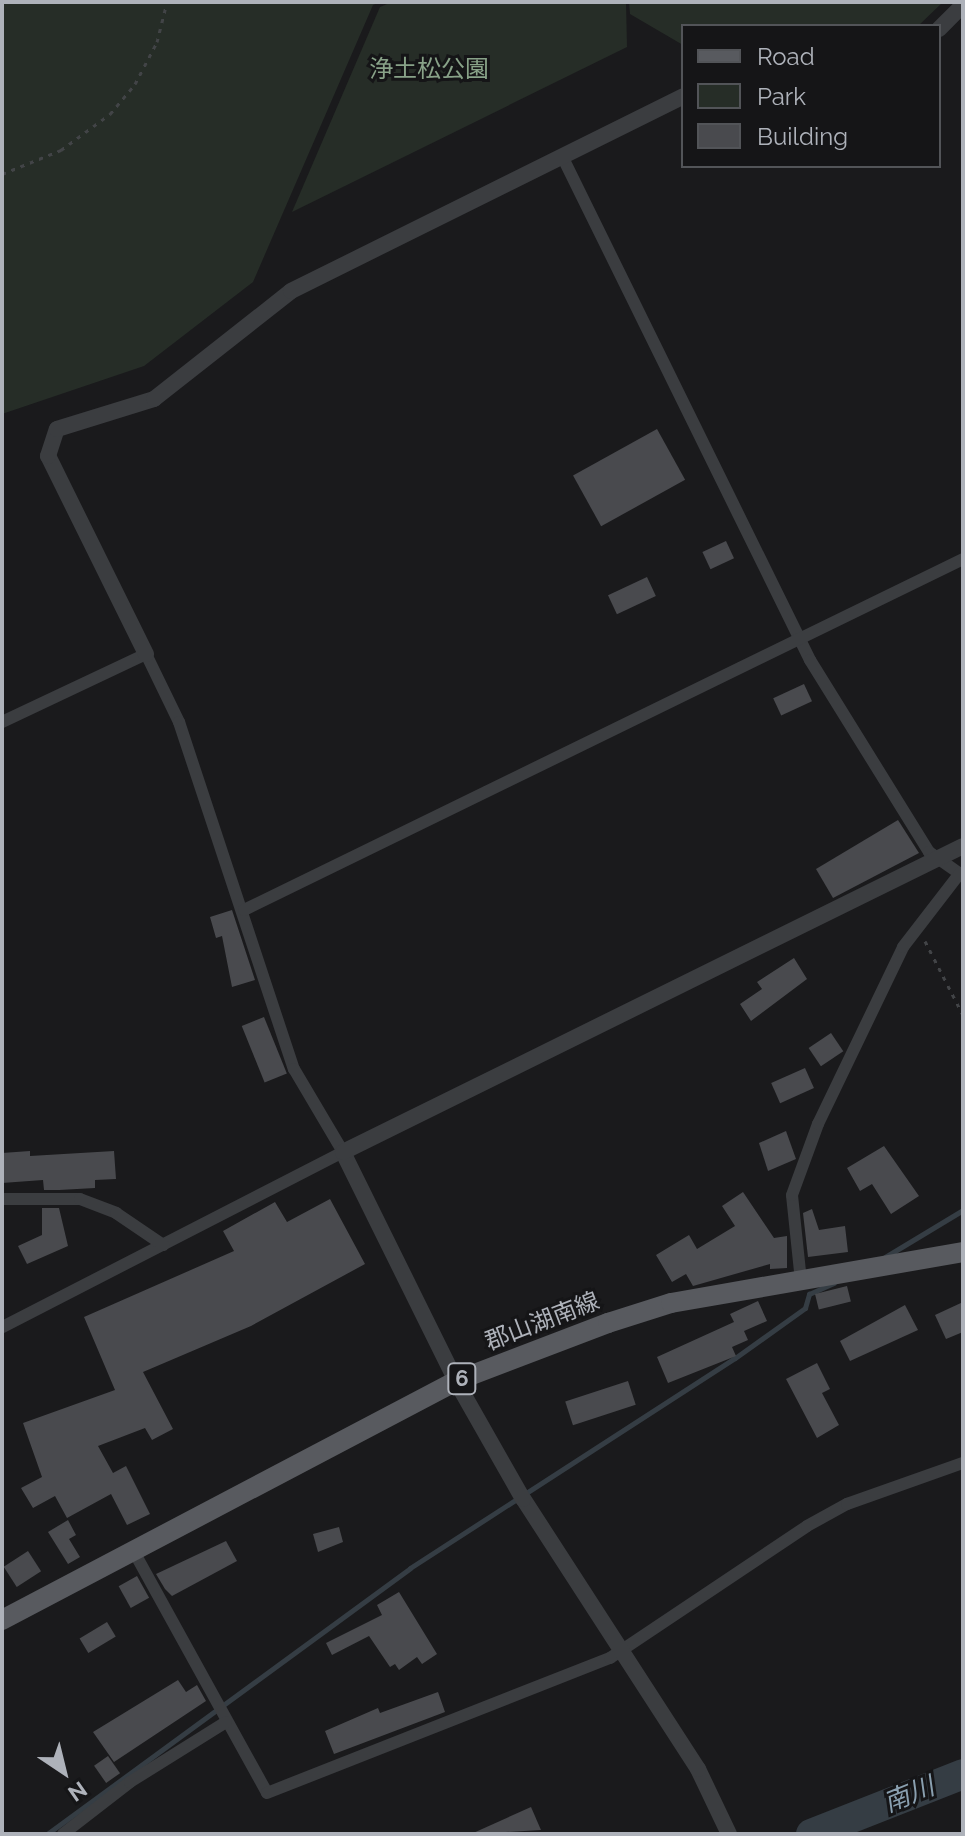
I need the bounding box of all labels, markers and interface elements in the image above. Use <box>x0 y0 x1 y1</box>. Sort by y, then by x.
legend <box>681 24 941 168</box>
text: Road <box>757 42 815 71</box>
park label: 浄土松公園 <box>369 55 489 83</box>
text: Park <box>757 82 806 111</box>
text: Building <box>757 122 848 151</box>
street label: 郡山湖南線 <box>481 1286 603 1356</box>
road number: 6 <box>446 1361 478 1397</box>
north arrow <box>24 1732 104 1812</box>
water label: 南川 <box>879 1771 939 1819</box>
text: N <box>63 1776 92 1807</box>

